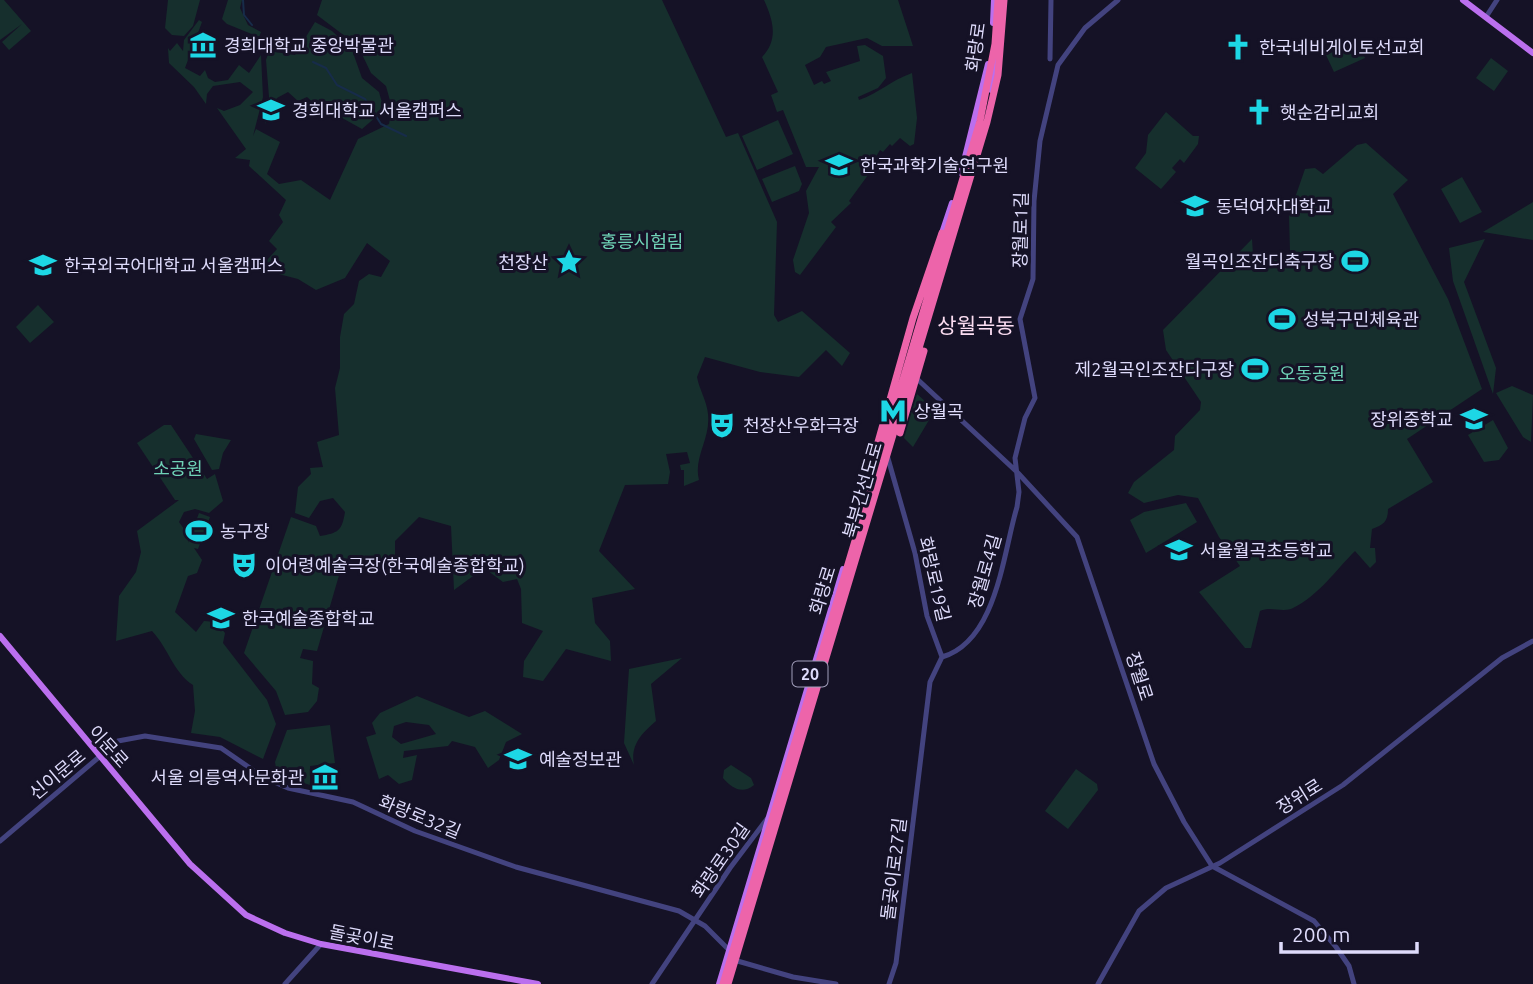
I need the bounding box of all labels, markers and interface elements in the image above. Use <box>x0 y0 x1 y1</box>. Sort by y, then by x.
street label: 화랑로 <box>962 21 988 73</box>
museum icon: 경희대학교 중앙박물관 <box>188 30 218 60</box>
church icon: 한국네비게이토선교회 <box>1223 32 1253 62</box>
place label: 경희대학교 중앙박물관 <box>224 35 394 55</box>
place label: 한국네비게이토선교회 <box>1259 37 1425 57</box>
school or university icon: 경희대학교 서울캠퍼스 <box>256 95 286 125</box>
church icon: 햇순감리교회 <box>1244 97 1274 127</box>
place label: 경희대학교 서울캠퍼스 <box>292 100 462 120</box>
place label: 햇순감리교회 <box>1280 102 1379 122</box>
school or university icon: 한국과학기술연구원 <box>824 150 854 180</box>
place label: 한국과학기술연구원 <box>860 155 1009 175</box>
school or university icon: 동덕여자대학교 <box>1180 191 1210 221</box>
street label: 장월로1길 <box>1009 192 1031 268</box>
place label: 동덕여자대학교 <box>1216 196 1332 216</box>
park label: 홍릉시험림 <box>601 231 683 251</box>
sports icon: 월곡인조잔디축구장 <box>1340 246 1370 276</box>
place icon: 천장산 <box>554 247 584 277</box>
school or university icon: 한국외국어대학교 서울캠퍼스 <box>28 250 58 280</box>
place label: 월곡인조잔디축구장 <box>1185 251 1334 271</box>
place label: 천장산 <box>498 252 548 272</box>
place label: 한국외국어대학교 서울캠퍼스 <box>64 255 283 275</box>
sports icon: 성북구민체육관 <box>1267 304 1297 334</box>
place label: 성북구민체육관 <box>1303 309 1419 329</box>
district label: 상월곡동 <box>937 313 1015 337</box>
sports icon: 제2월곡인조잔디구장 <box>1240 354 1270 384</box>
place label: 제2월곡인조잔디구장 <box>1075 359 1234 379</box>
park label: 오동공원 <box>1279 363 1345 383</box>
metro station icon: 상월곡 <box>878 396 908 426</box>
place label: 상월곡 <box>914 401 964 421</box>
school or university icon: 장위중학교 <box>1459 404 1489 434</box>
place label: 장위중학교 <box>1370 409 1453 429</box>
theatre icon: 천장산우화극장 <box>707 410 737 440</box>
place label: 천장산우화극장 <box>743 415 859 435</box>
street label: 북부간선도로 <box>839 439 885 541</box>
park label: 소공원 <box>153 458 203 478</box>
sports icon: 농구장 <box>184 516 214 546</box>
place label: 농구장 <box>220 521 270 541</box>
street label: 장월로4길 <box>964 532 1004 610</box>
street label: 화랑로19길 <box>916 535 954 623</box>
school or university icon: 서울월곡초등학교 <box>1164 535 1194 565</box>
place label: 서울월곡초등학교 <box>1200 540 1332 560</box>
theatre icon: 이어령예술극장(한국예술종합학교) <box>229 550 259 580</box>
place label: 이어령예술극장(한국예술종합학교) <box>265 555 525 576</box>
street label: 화랑로 <box>805 563 839 617</box>
school or university icon: 한국예술종합학교 <box>206 603 236 633</box>
place label: 한국예술종합학교 <box>242 608 374 628</box>
street label: 장월로 <box>1123 649 1157 703</box>
road number: 20 <box>792 662 828 687</box>
street label: 이문로 <box>85 721 133 771</box>
school or university icon: 예술정보관 <box>503 744 533 774</box>
street label: 신이문로 <box>25 745 89 803</box>
place label: 예술정보관 <box>539 749 622 769</box>
museum icon: 서울 의릉역사문화관 <box>310 762 340 792</box>
place label: 서울 의릉역사문화관 <box>151 767 304 787</box>
street label: 장위로 <box>1273 774 1325 818</box>
street label: 화랑로32길 <box>376 791 464 841</box>
street label: 돌곶이로27길 <box>877 817 909 921</box>
street label: 화랑로30길 <box>687 819 753 901</box>
scale bar <box>1281 911 1418 955</box>
street label: 돌곶이로 <box>328 921 396 953</box>
text: 200 m <box>1292 922 1350 946</box>

